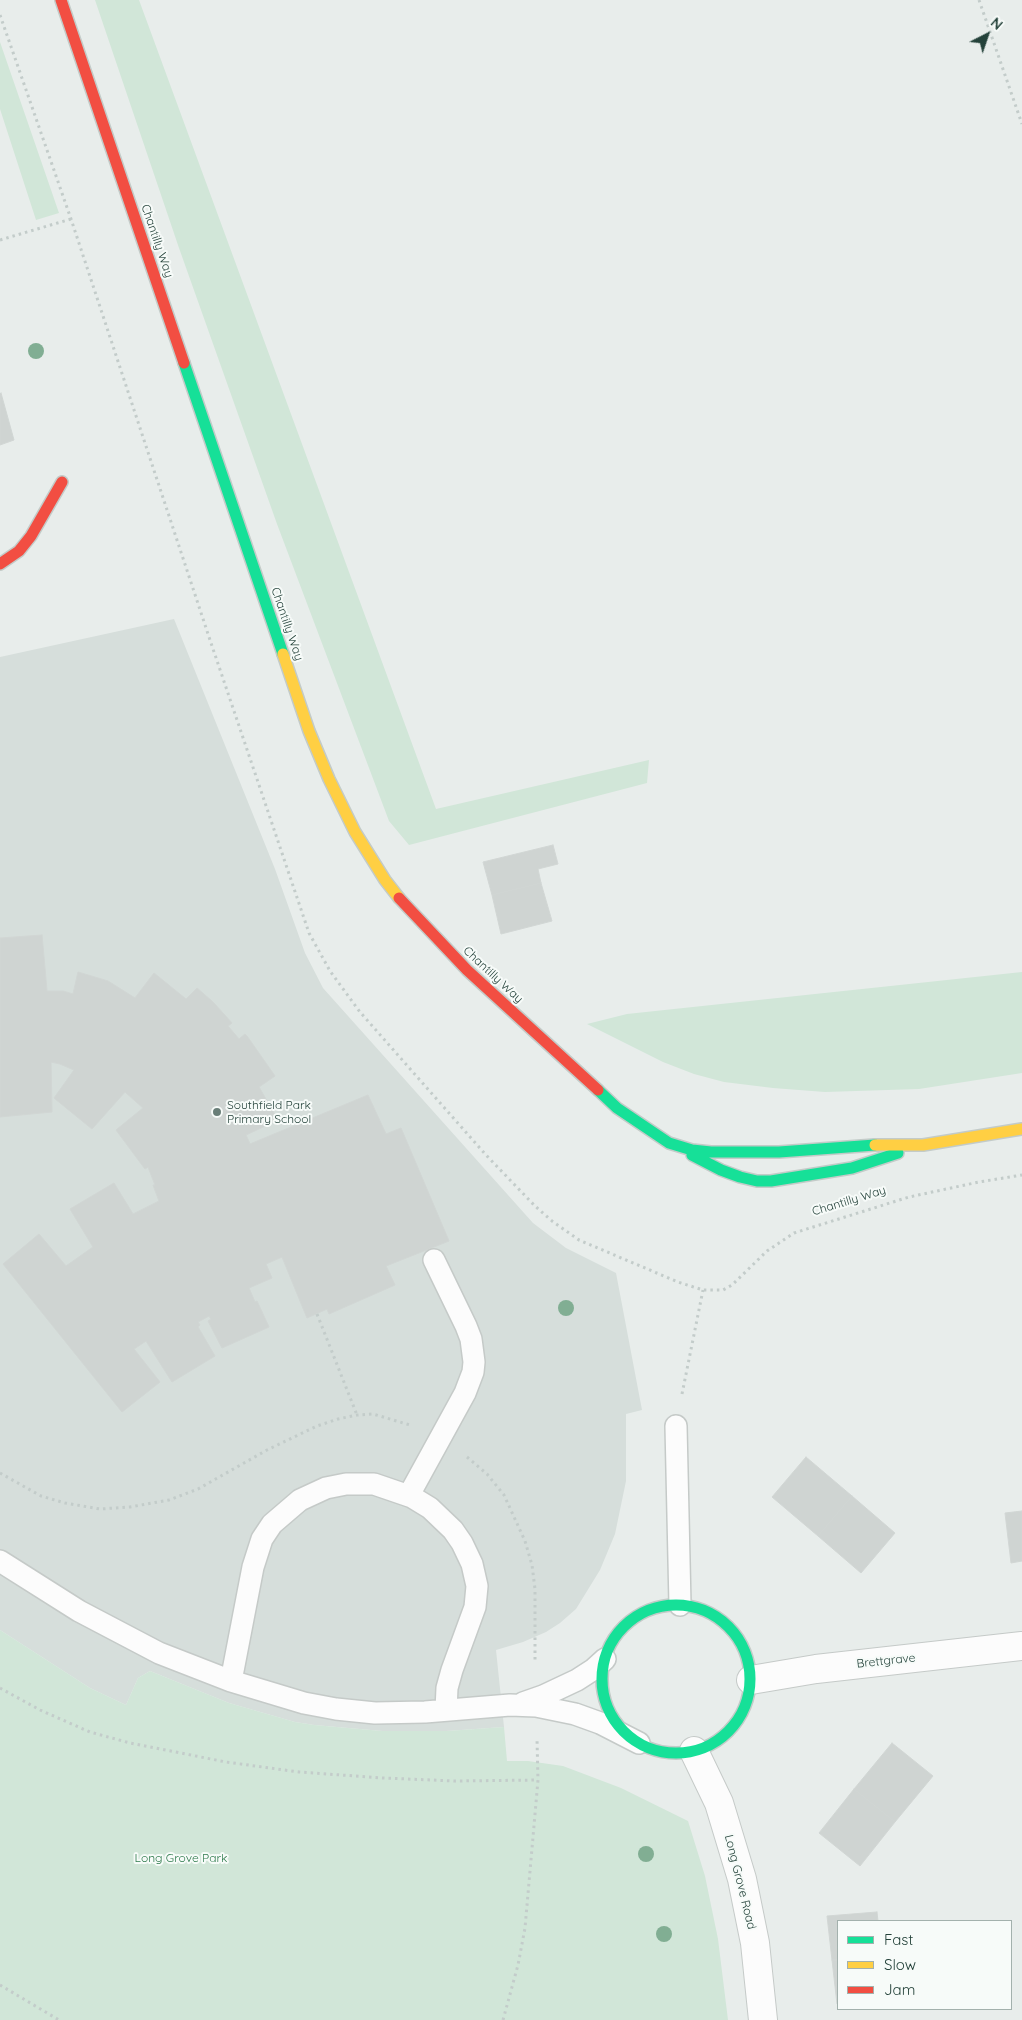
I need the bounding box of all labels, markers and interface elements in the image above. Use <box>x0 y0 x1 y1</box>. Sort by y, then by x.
north arrow <box>962 10 1012 60</box>
text: N <box>987 14 1007 34</box>
street label: Chantilly Way <box>138 202 176 280</box>
street label: Chantilly Way <box>268 585 306 663</box>
street label: Chantilly Way <box>460 944 526 1006</box>
place label: Southfield Park Primary School <box>227 1098 311 1126</box>
marker: Southfield Park Primary School <box>211 1106 223 1118</box>
street label: Chantilly Way <box>810 1183 888 1219</box>
street label: Brettgrave <box>856 1651 916 1671</box>
street label: Long Grove Road <box>721 1833 759 1931</box>
park label: Long Grove Park <box>135 1851 227 1865</box>
legend <box>837 1920 1012 2010</box>
text: Fast <box>884 1930 913 1949</box>
text: Slow <box>884 1955 916 1974</box>
text: Jam <box>884 1980 915 1999</box>

